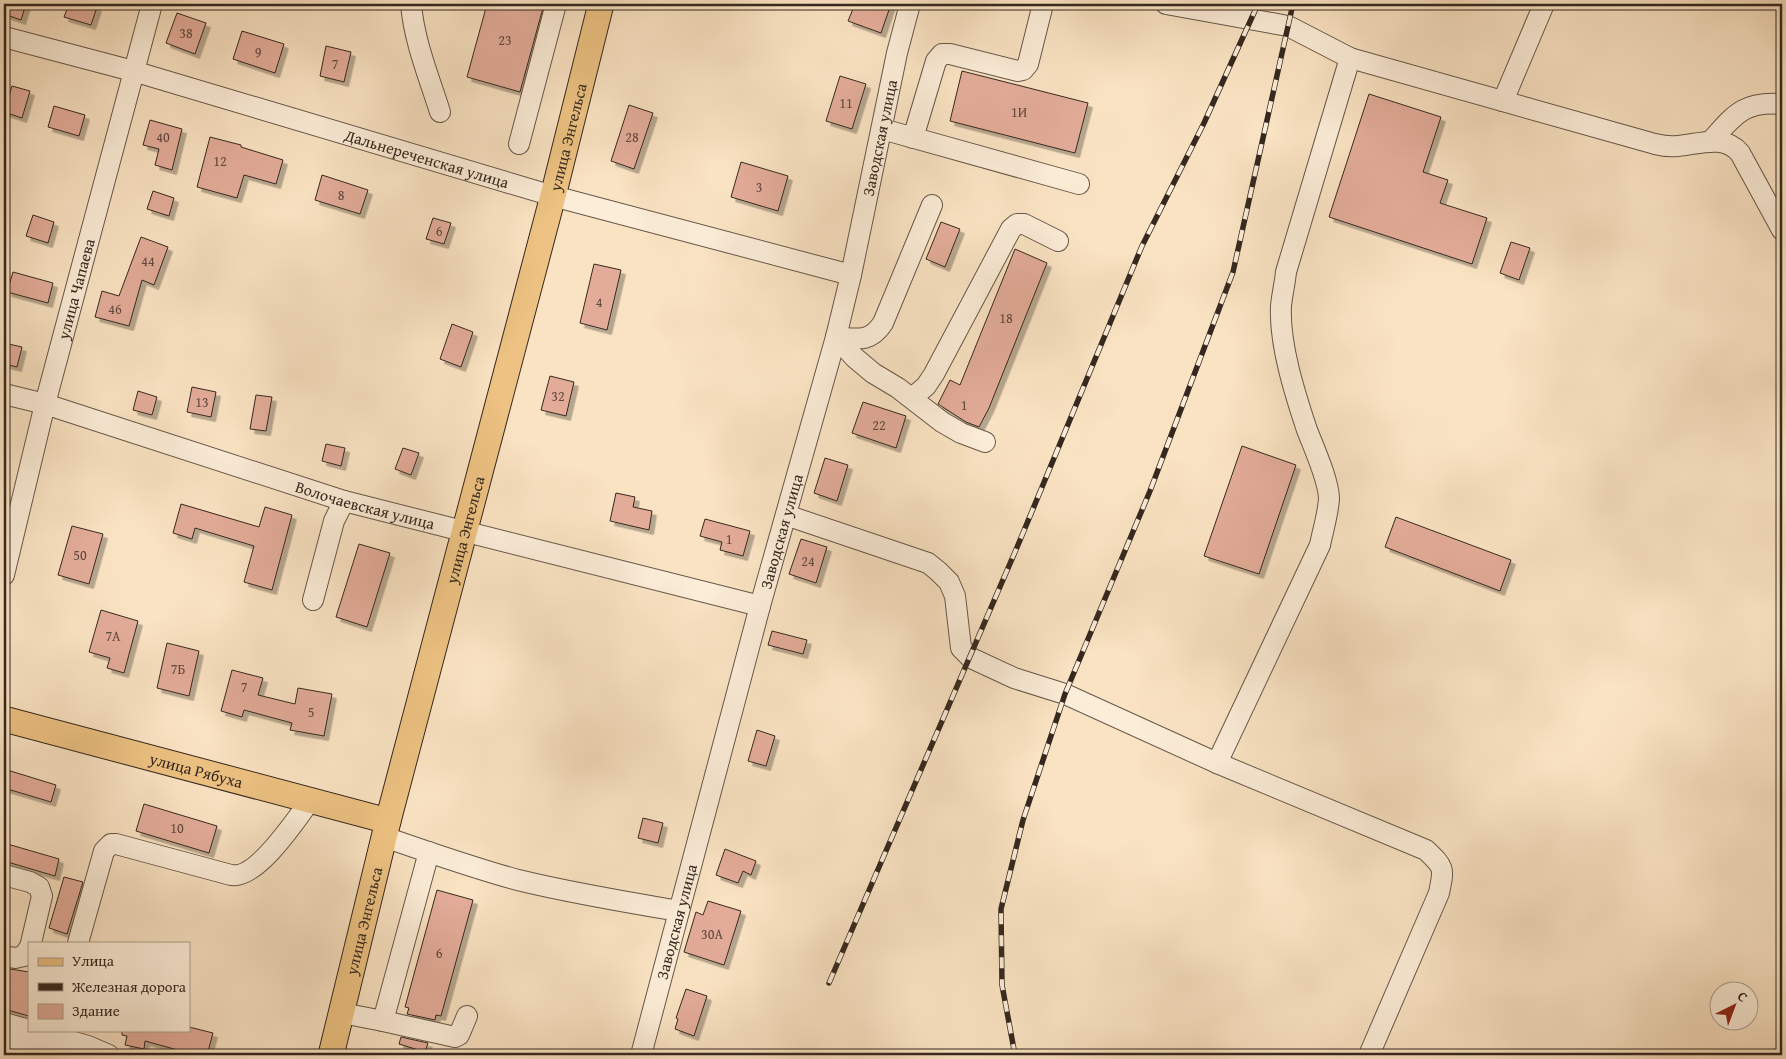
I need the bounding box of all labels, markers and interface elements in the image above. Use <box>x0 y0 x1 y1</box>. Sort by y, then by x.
house number: 38 <box>179 23 193 43</box>
house number: 23 <box>498 30 512 50</box>
house number: 9 <box>255 42 262 62</box>
house number: 7 <box>332 54 339 74</box>
street label: Заводская улица <box>856 77 903 198</box>
street label: улица Энгельса <box>542 80 593 195</box>
house number: 11 <box>839 93 853 113</box>
house number: 1И <box>1011 102 1027 122</box>
street label: Дальнереченская улица <box>341 122 512 194</box>
house number: 40 <box>156 127 170 147</box>
house number: 28 <box>625 127 639 147</box>
house number: 12 <box>213 151 227 171</box>
house number: 3 <box>756 177 762 197</box>
house number: 8 <box>338 185 345 205</box>
house number: 6 <box>436 221 443 241</box>
street label: улица Чапаева <box>51 235 101 343</box>
house number: 44 <box>141 251 155 271</box>
house number: 4 <box>596 292 603 312</box>
house number: 46 <box>108 299 122 319</box>
house number: 18 <box>999 308 1013 328</box>
house number: 32 <box>551 386 565 406</box>
house number: 13 <box>195 392 209 412</box>
house number: 1 <box>961 395 967 415</box>
house number: 22 <box>872 415 886 435</box>
street label: Заводская улица <box>753 471 809 592</box>
street label: улица Энгельса <box>439 473 491 587</box>
street label: Волочаевская улица <box>292 474 438 536</box>
house number: 1 <box>726 529 732 549</box>
house number: 50 <box>73 545 87 565</box>
house number: 24 <box>801 551 815 571</box>
house number: 7А <box>105 626 121 646</box>
house number: 7Б <box>171 659 185 679</box>
house number: 7 <box>241 677 248 697</box>
house number: 5 <box>308 702 314 722</box>
street label: улица Рябуха <box>146 746 246 794</box>
house number: 10 <box>170 818 184 838</box>
street label: Заводская улица <box>650 861 703 982</box>
street label: улица Энгельса <box>339 864 388 978</box>
house number: 30А <box>701 924 723 944</box>
legend <box>28 942 190 1032</box>
house number: 6 <box>436 943 443 963</box>
text: Улица <box>72 950 115 971</box>
text: Железная дорога <box>71 976 187 997</box>
north arrow <box>1708 982 1758 1032</box>
text: С <box>1733 986 1752 1006</box>
text: Здание <box>72 1000 120 1021</box>

